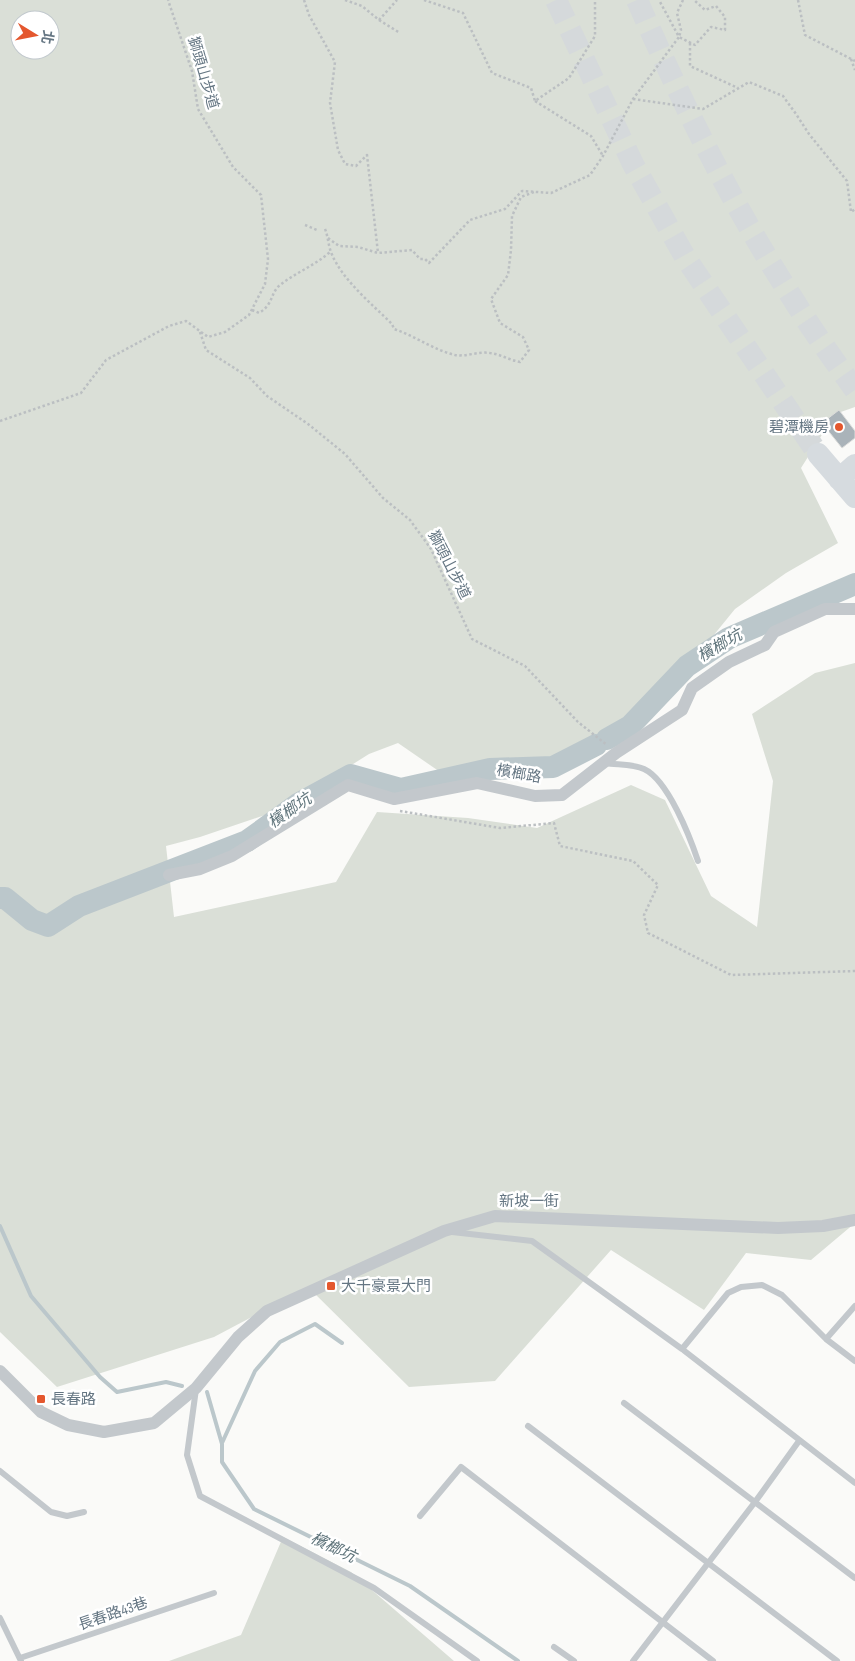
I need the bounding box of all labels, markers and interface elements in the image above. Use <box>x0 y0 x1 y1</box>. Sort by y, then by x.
north arrow <box>10 10 60 60</box>
text: 北 <box>38 29 57 46</box>
street label: 獅頭山步道 <box>184 34 222 112</box>
place label: 碧潭機房 <box>769 418 829 437</box>
marker: 碧潭機房 <box>833 421 845 433</box>
street label: 獅頭山步道 <box>424 527 474 603</box>
water label: 檳榔坑 <box>694 625 747 666</box>
street label: 檳榔路 <box>495 761 543 787</box>
water label: 檳榔坑 <box>265 789 317 832</box>
street label: 新坡一街 <box>499 1192 559 1211</box>
place label: 大千豪景大門 <box>341 1277 431 1296</box>
marker: 大千豪景大門 <box>325 1280 337 1292</box>
place label: 長春路 <box>51 1390 96 1409</box>
marker: 長春路 <box>35 1393 47 1405</box>
water label: 檳榔坑 <box>307 1529 361 1568</box>
street label: 長春路43巷 <box>76 1593 150 1635</box>

